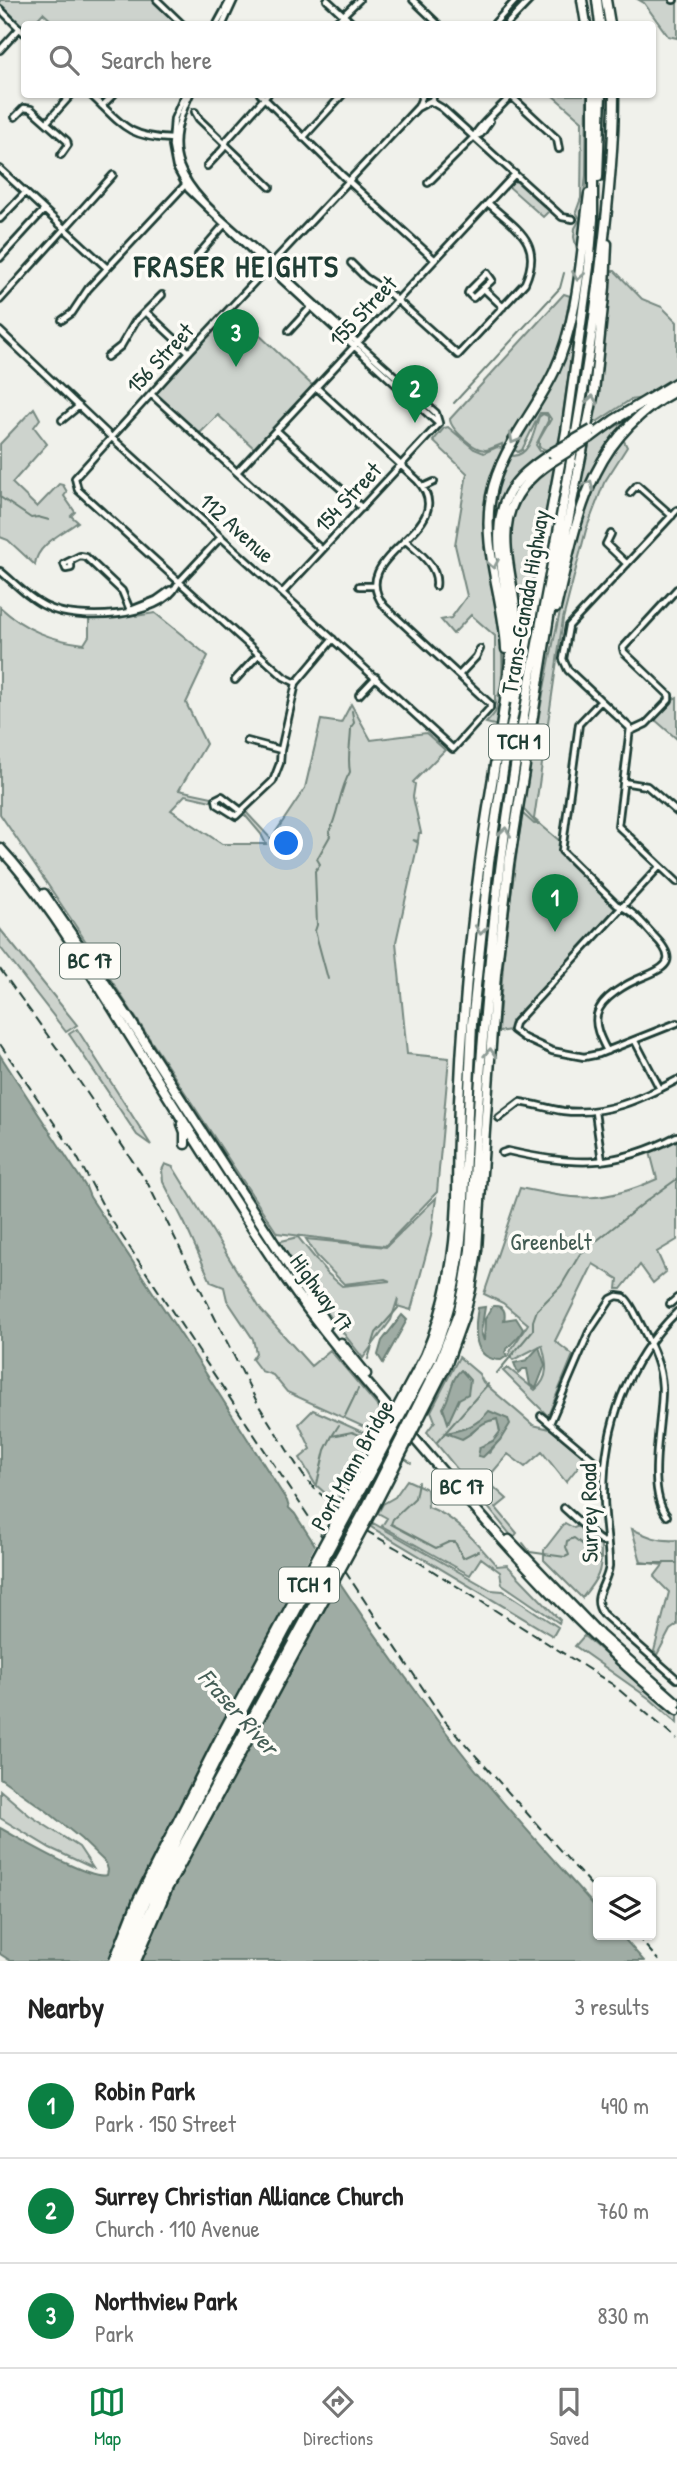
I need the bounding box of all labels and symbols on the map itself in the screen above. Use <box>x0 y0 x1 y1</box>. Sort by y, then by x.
district label: FRASER HEIGHTS <box>133 246 340 286</box>
street label: 155 Street <box>322 268 404 353</box>
one-way arrow <box>571 270 586 282</box>
pin: 3 <box>213 309 259 367</box>
street label: 156 Street <box>119 315 201 400</box>
pin: 2 <box>392 365 438 423</box>
one-way arrow <box>584 394 599 406</box>
one-way arrow <box>509 432 522 445</box>
street label: 154 Street <box>307 454 389 539</box>
one-way arrow <box>581 480 595 492</box>
street label: 112 Avenue <box>193 486 282 570</box>
street label: Trans-Canada Highway <box>493 507 556 697</box>
one-way arrow <box>485 558 500 570</box>
road number: TCH 1 <box>489 724 549 760</box>
your location <box>269 826 303 860</box>
one-way arrow <box>497 826 512 838</box>
pin: 1 <box>532 874 578 932</box>
one-way arrow <box>474 924 489 935</box>
road number: BC 17 <box>60 944 120 978</box>
one-way arrow <box>482 1047 497 1058</box>
park label: Greenbelt <box>510 1226 593 1257</box>
street label: Highway 17 <box>283 1247 361 1338</box>
street label: Port Mann Bridge <box>303 1394 400 1536</box>
street label: Surrey Road <box>572 1463 605 1563</box>
road number: BC 17 <box>432 1470 492 1504</box>
road number: TCH 1 <box>279 1568 339 1602</box>
water label: Fraser River <box>191 1661 288 1763</box>

